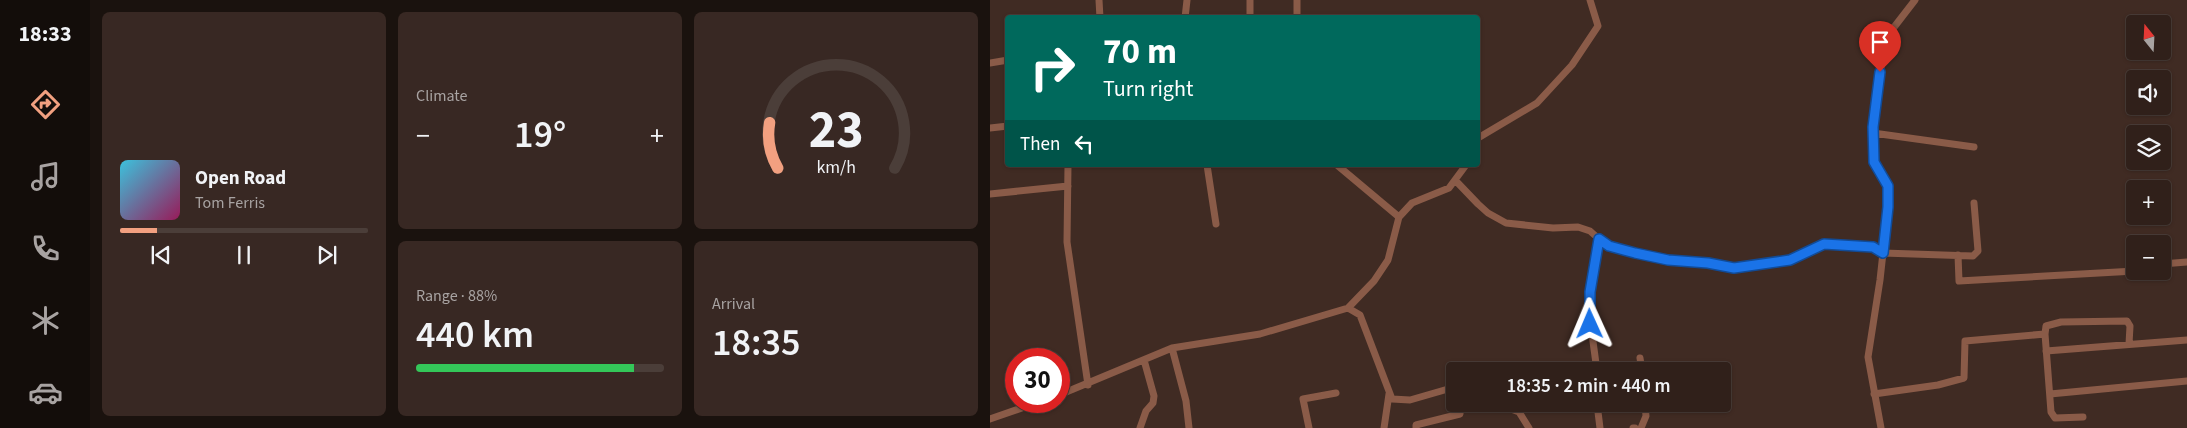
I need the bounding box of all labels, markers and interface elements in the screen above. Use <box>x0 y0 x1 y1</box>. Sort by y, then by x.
north arrow <box>2126 15 2171 60</box>
map controls <box>2126 15 2171 280</box>
text: 18:33 <box>18 18 72 50</box>
pin <box>1859 21 1901 72</box>
text: 70 m <box>1103 27 1177 77</box>
icon: arrive <box>1866 28 1894 56</box>
icon: right <box>1020 35 1085 100</box>
button: sound <box>2126 70 2171 115</box>
text: Turn right <box>1103 73 1193 105</box>
text: Climate <box>416 85 467 107</box>
icon: directions <box>28 87 63 122</box>
text: 23 <box>809 94 863 168</box>
text: 19° <box>514 108 566 162</box>
text: − <box>416 116 430 156</box>
text: + <box>650 116 664 156</box>
button: layers <box>2126 125 2171 170</box>
icon: left <box>1070 130 1098 158</box>
text: Then <box>1020 131 1060 158</box>
text: km/h <box>816 155 856 180</box>
icon: music <box>28 159 63 194</box>
text: Open Road <box>195 165 286 192</box>
button: + <box>2126 180 2171 225</box>
text: Tom Ferris <box>195 192 265 214</box>
icon: phone <box>28 231 63 266</box>
button: − <box>2126 235 2171 280</box>
icon: previous <box>147 241 175 269</box>
icon: pause <box>230 241 258 269</box>
icon: next <box>313 241 341 269</box>
text: Range · 88% <box>416 285 497 307</box>
text: Arrival <box>712 293 755 315</box>
position arrow <box>1563 297 1615 349</box>
icon: climate <box>28 303 63 338</box>
text: 440 km <box>416 308 534 362</box>
text: 18:35 <box>712 316 800 370</box>
speed limit sign: 30 <box>1005 348 1070 413</box>
text: 18:35 · 2 min · 440 m <box>1506 373 1671 400</box>
icon: car <box>28 375 63 410</box>

